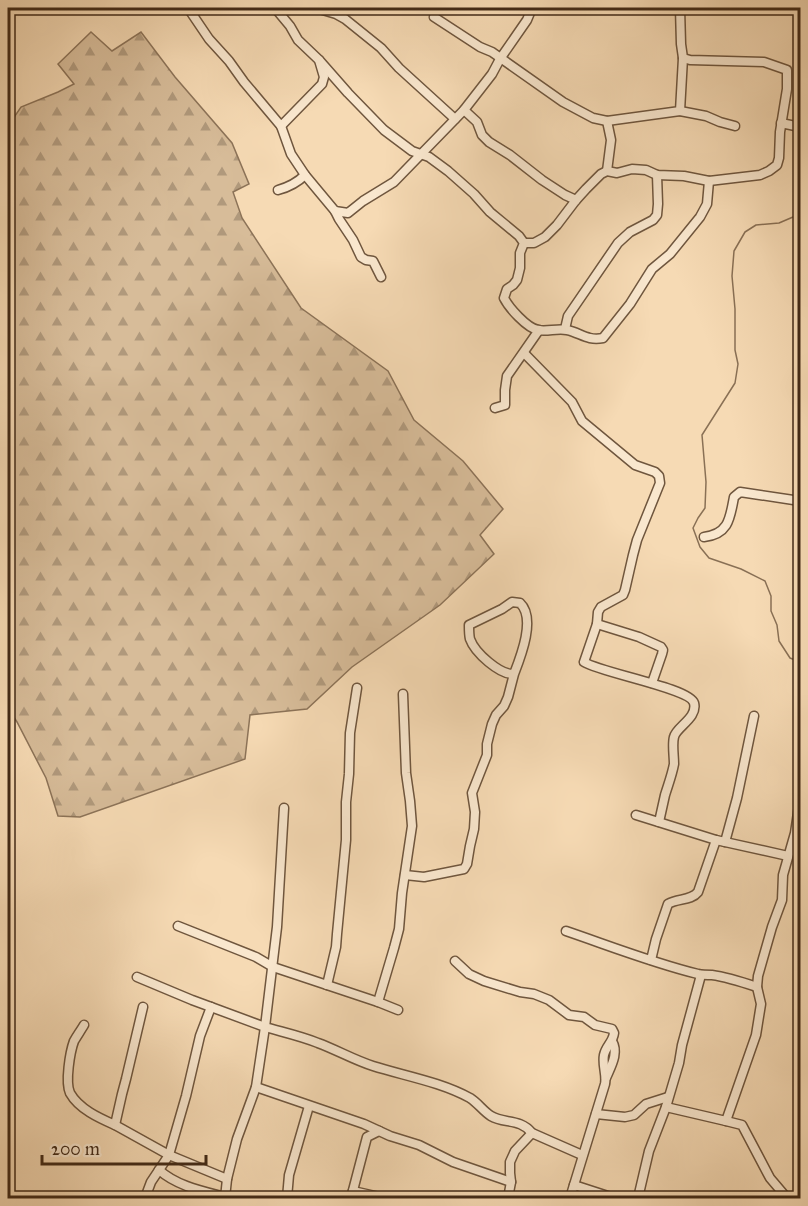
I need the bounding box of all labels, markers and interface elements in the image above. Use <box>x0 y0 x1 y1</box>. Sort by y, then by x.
scale bar <box>42 1128 206 1166</box>
text: 200 m <box>51 1138 100 1160</box>

